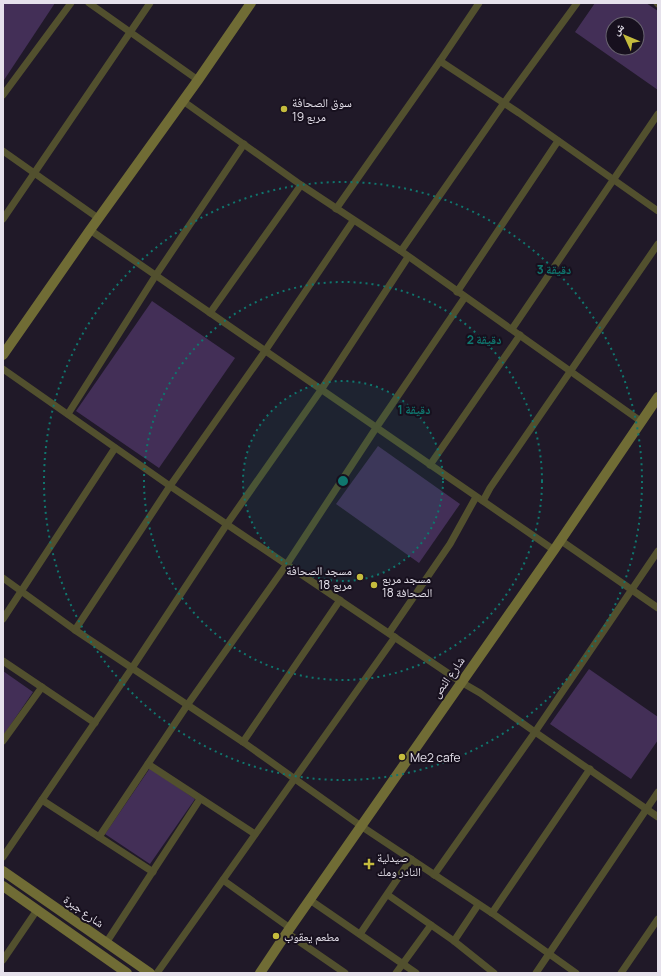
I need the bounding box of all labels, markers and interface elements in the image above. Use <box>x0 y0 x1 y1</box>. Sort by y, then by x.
north arrow <box>605 16 645 56</box>
text: ش <box>608 19 628 39</box>
place label: سوق الصحافة مربع 19 <box>292 94 352 125</box>
marker: سوق الصحافة مربع 19 <box>279 104 289 114</box>
text: 3 دقيقة <box>537 261 571 278</box>
text: 2 دقيقة <box>467 331 501 348</box>
text: 1 دقيقة <box>398 401 430 418</box>
centre of rings <box>336 474 350 488</box>
place label: مسجد الصحافة مربع 18 <box>286 562 352 593</box>
place label: مسجد مربع 18 الصحافة <box>382 570 432 601</box>
marker: مسجد الصحافة مربع 18 <box>355 572 365 582</box>
marker: مسجد مربع 18 الصحافة <box>369 580 379 590</box>
street label: شارع النص <box>427 653 469 701</box>
place label: Me2 cafe <box>410 749 461 766</box>
marker: Me2 cafe <box>397 752 407 762</box>
place label: صيدلية النادر ومك <box>377 849 421 880</box>
marker: صيدلية النادر ومك <box>364 859 374 869</box>
street label: شارع جبرة <box>60 891 108 931</box>
place label: مطعم يعقوب <box>284 928 339 945</box>
marker: مطعم يعقوب <box>271 931 281 941</box>

